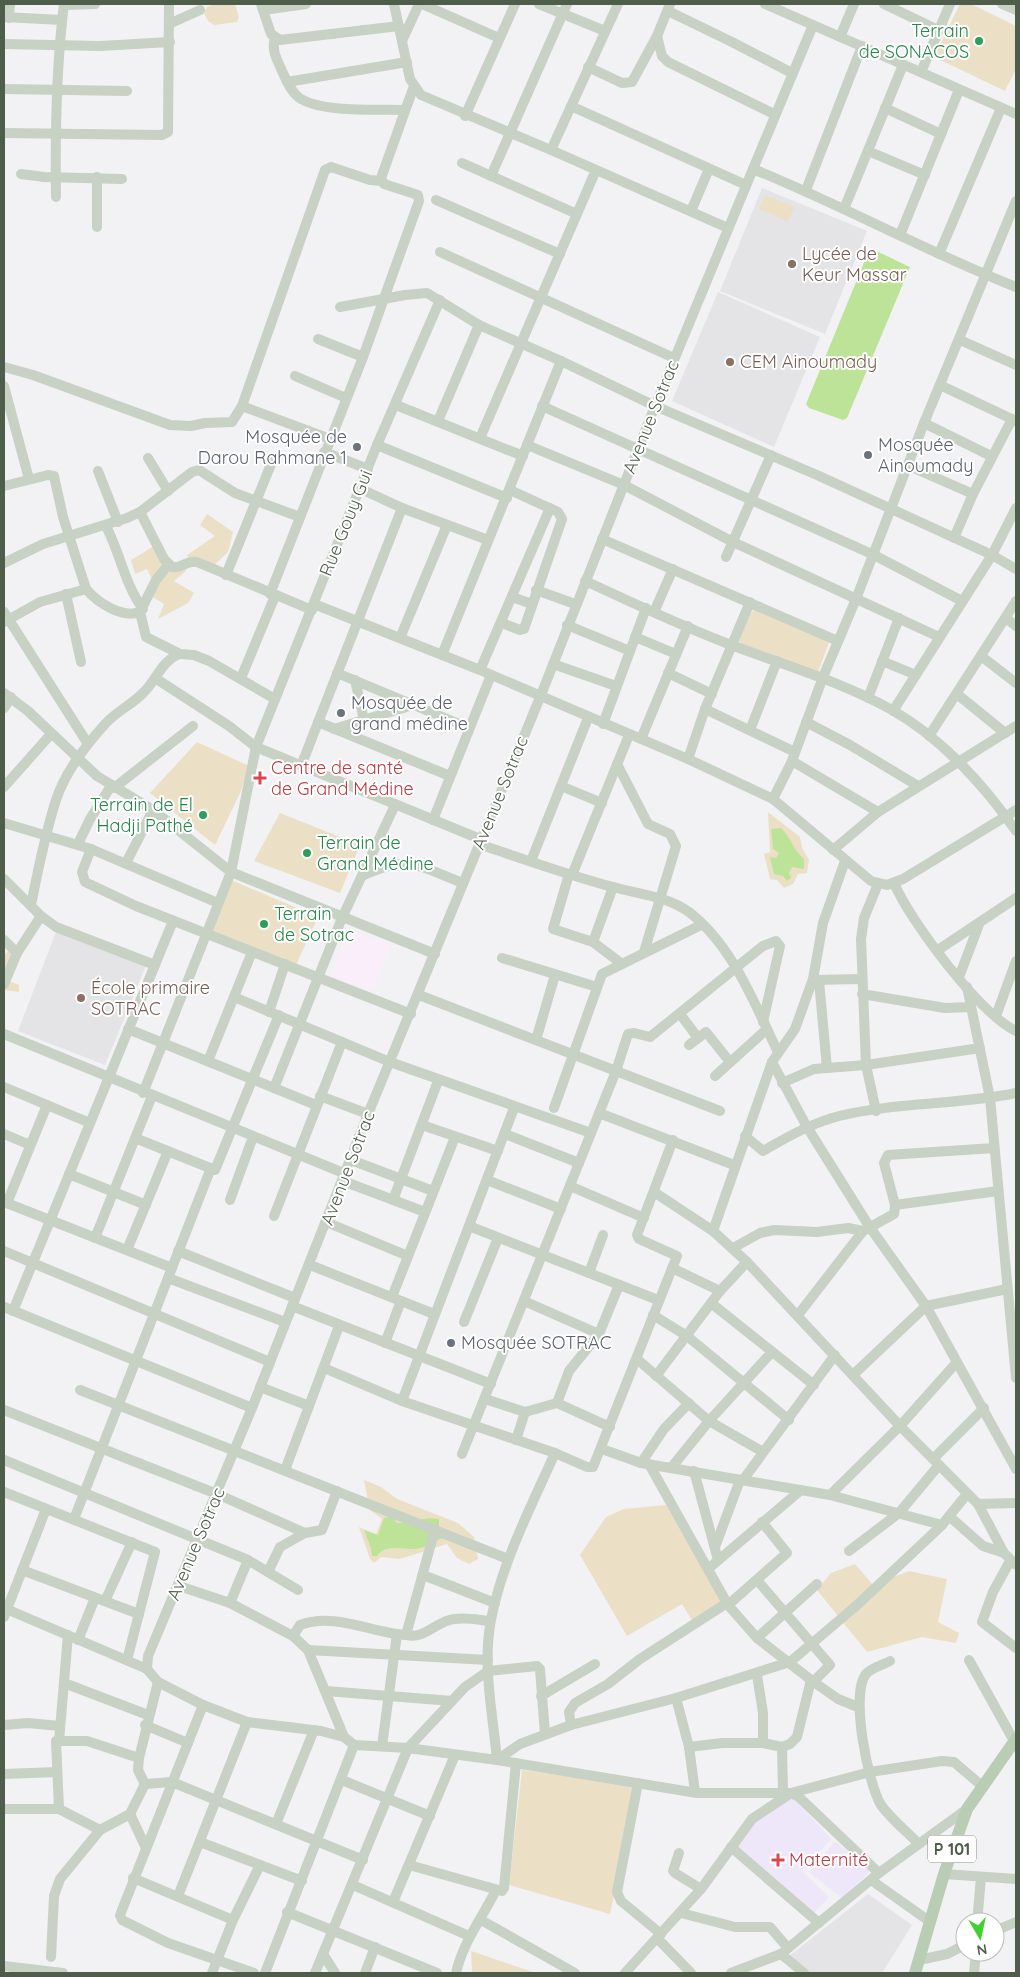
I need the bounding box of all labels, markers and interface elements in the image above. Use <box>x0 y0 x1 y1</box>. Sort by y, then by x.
place label: Terrain de SONACOS <box>859 19 969 63</box>
marker: Terrain de SONACOS <box>973 35 985 47</box>
place label: Lycée de Keur Massar <box>802 242 907 286</box>
marker: Lycée de Keur Massar <box>786 258 798 270</box>
place label: CEM Ainoumady <box>740 350 877 373</box>
marker: CEM Ainoumady <box>724 356 736 368</box>
street label: Avenue Sotrac <box>617 357 684 477</box>
place label: Mosquée de Darou Rahmane 1 <box>198 425 347 469</box>
place label: Mosquée Ainoumady <box>878 433 973 477</box>
marker: Mosquée de Darou Rahmane 1 <box>351 441 363 453</box>
marker: Mosquée Ainoumady <box>862 449 874 461</box>
street label: Rue Gouy Gui <box>314 466 377 579</box>
place label: Mosquée de grand médine <box>351 691 468 735</box>
marker: Mosquée de grand médine <box>335 707 347 719</box>
street label: Avenue Sotrac <box>466 733 533 853</box>
place label: Centre de santé de Grand Médine <box>271 756 414 800</box>
marker: Centre de santé de Grand Médine <box>253 771 267 785</box>
place label: Terrain de El Hadji Pathé <box>90 793 193 837</box>
marker: Terrain de El Hadji Pathé <box>197 809 209 821</box>
place label: Terrain de Grand Médine <box>317 831 434 875</box>
marker: Terrain de Grand Médine <box>301 847 313 859</box>
place label: Terrain de Sotrac <box>274 902 354 946</box>
marker: Terrain de Sotrac <box>258 918 270 930</box>
place label: École primaire SOTRAC <box>91 976 210 1020</box>
marker: École primaire SOTRAC <box>75 992 87 1004</box>
street label: Avenue Sotrac <box>315 1107 380 1228</box>
place label: Mosquée SOTRAC <box>461 1331 612 1354</box>
marker: Mosquée SOTRAC <box>445 1337 457 1349</box>
street label: Avenue Sotrac <box>161 1484 230 1604</box>
road number: P 101 <box>928 1836 976 1862</box>
place label: Maternité <box>789 1848 868 1871</box>
marker: Maternité <box>771 1853 785 1867</box>
north arrow <box>955 1912 1005 1962</box>
text: N <box>976 1940 989 1960</box>

